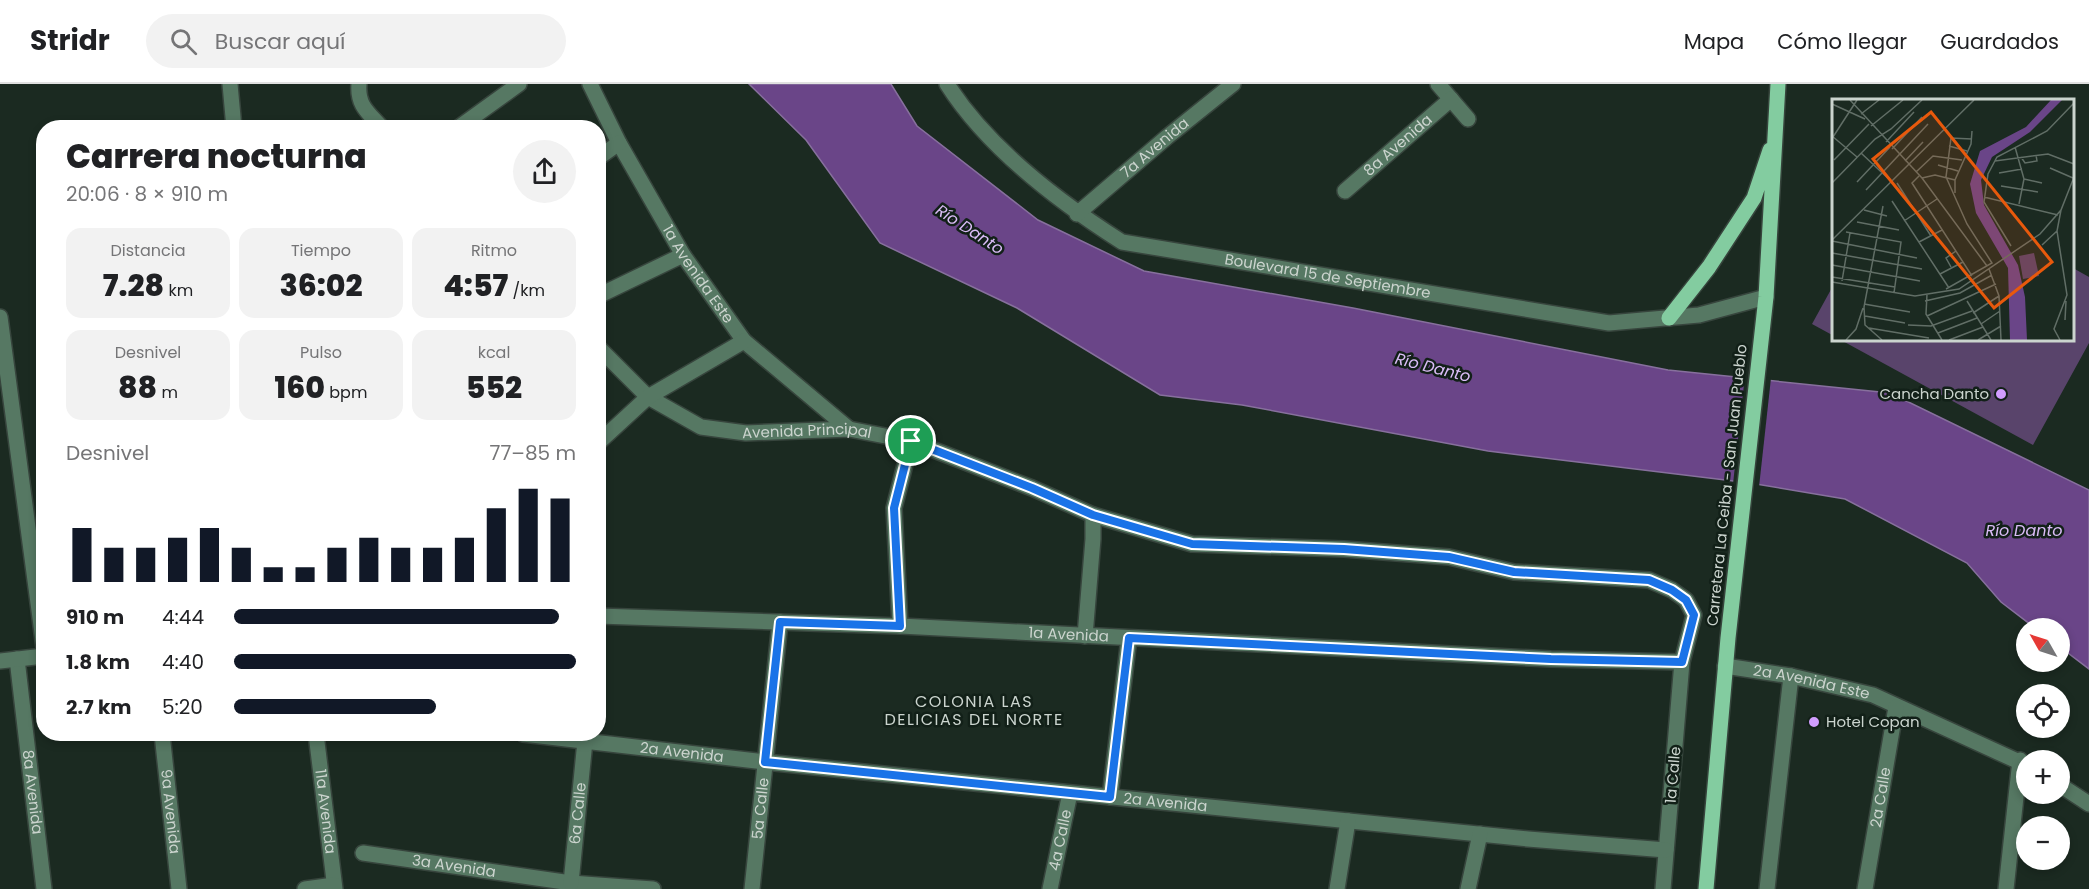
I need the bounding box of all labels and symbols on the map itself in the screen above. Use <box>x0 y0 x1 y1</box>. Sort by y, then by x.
inset map <box>1832 99 2074 340</box>
street label: 8a Avenida <box>1359 109 1437 181</box>
street label: 7a Avenida <box>1116 112 1193 183</box>
water label: Río Danto <box>931 199 1008 260</box>
street label: 1a Avenida Este <box>658 221 739 327</box>
street label: Boulevard 15 de Septiembre <box>1223 248 1432 303</box>
street label: Carretera La Ceiba - San Juan Pueblo <box>1701 343 1752 627</box>
water label: Río Danto <box>1393 347 1473 388</box>
place label: Cancha Danto <box>1879 383 1989 404</box>
marker: Cancha Danto <box>1994 387 2008 401</box>
pin <box>885 415 936 466</box>
street label: Avenida Principal <box>742 418 874 443</box>
water label: Río Danto <box>1985 519 2063 542</box>
north arrow <box>2016 618 2070 672</box>
street label: 1a Avenida <box>1028 622 1109 647</box>
street label: 2a Avenida Este <box>1752 659 1872 704</box>
district label: COLONIA LAS DELICIAS DEL NORTE <box>884 690 1064 731</box>
place label: Hotel Copan <box>1826 711 1920 732</box>
marker: Hotel Copan <box>1807 715 1821 729</box>
street label: 2a Avenida <box>639 737 725 767</box>
street label: 1a Calle <box>1660 745 1685 804</box>
street label: 8a Avenida <box>18 749 49 836</box>
street label: 2a Calle <box>1865 765 1896 829</box>
street label: 9a Avenida <box>156 768 186 855</box>
street label: 11a Avenida <box>310 768 342 855</box>
street label: 5a Calle <box>746 776 774 840</box>
street label: 6a Calle <box>564 781 591 845</box>
street label: 2a Avenida <box>1122 787 1208 817</box>
street label: 4a Calle <box>1043 807 1076 872</box>
street label: 3a Avenida <box>411 849 497 882</box>

